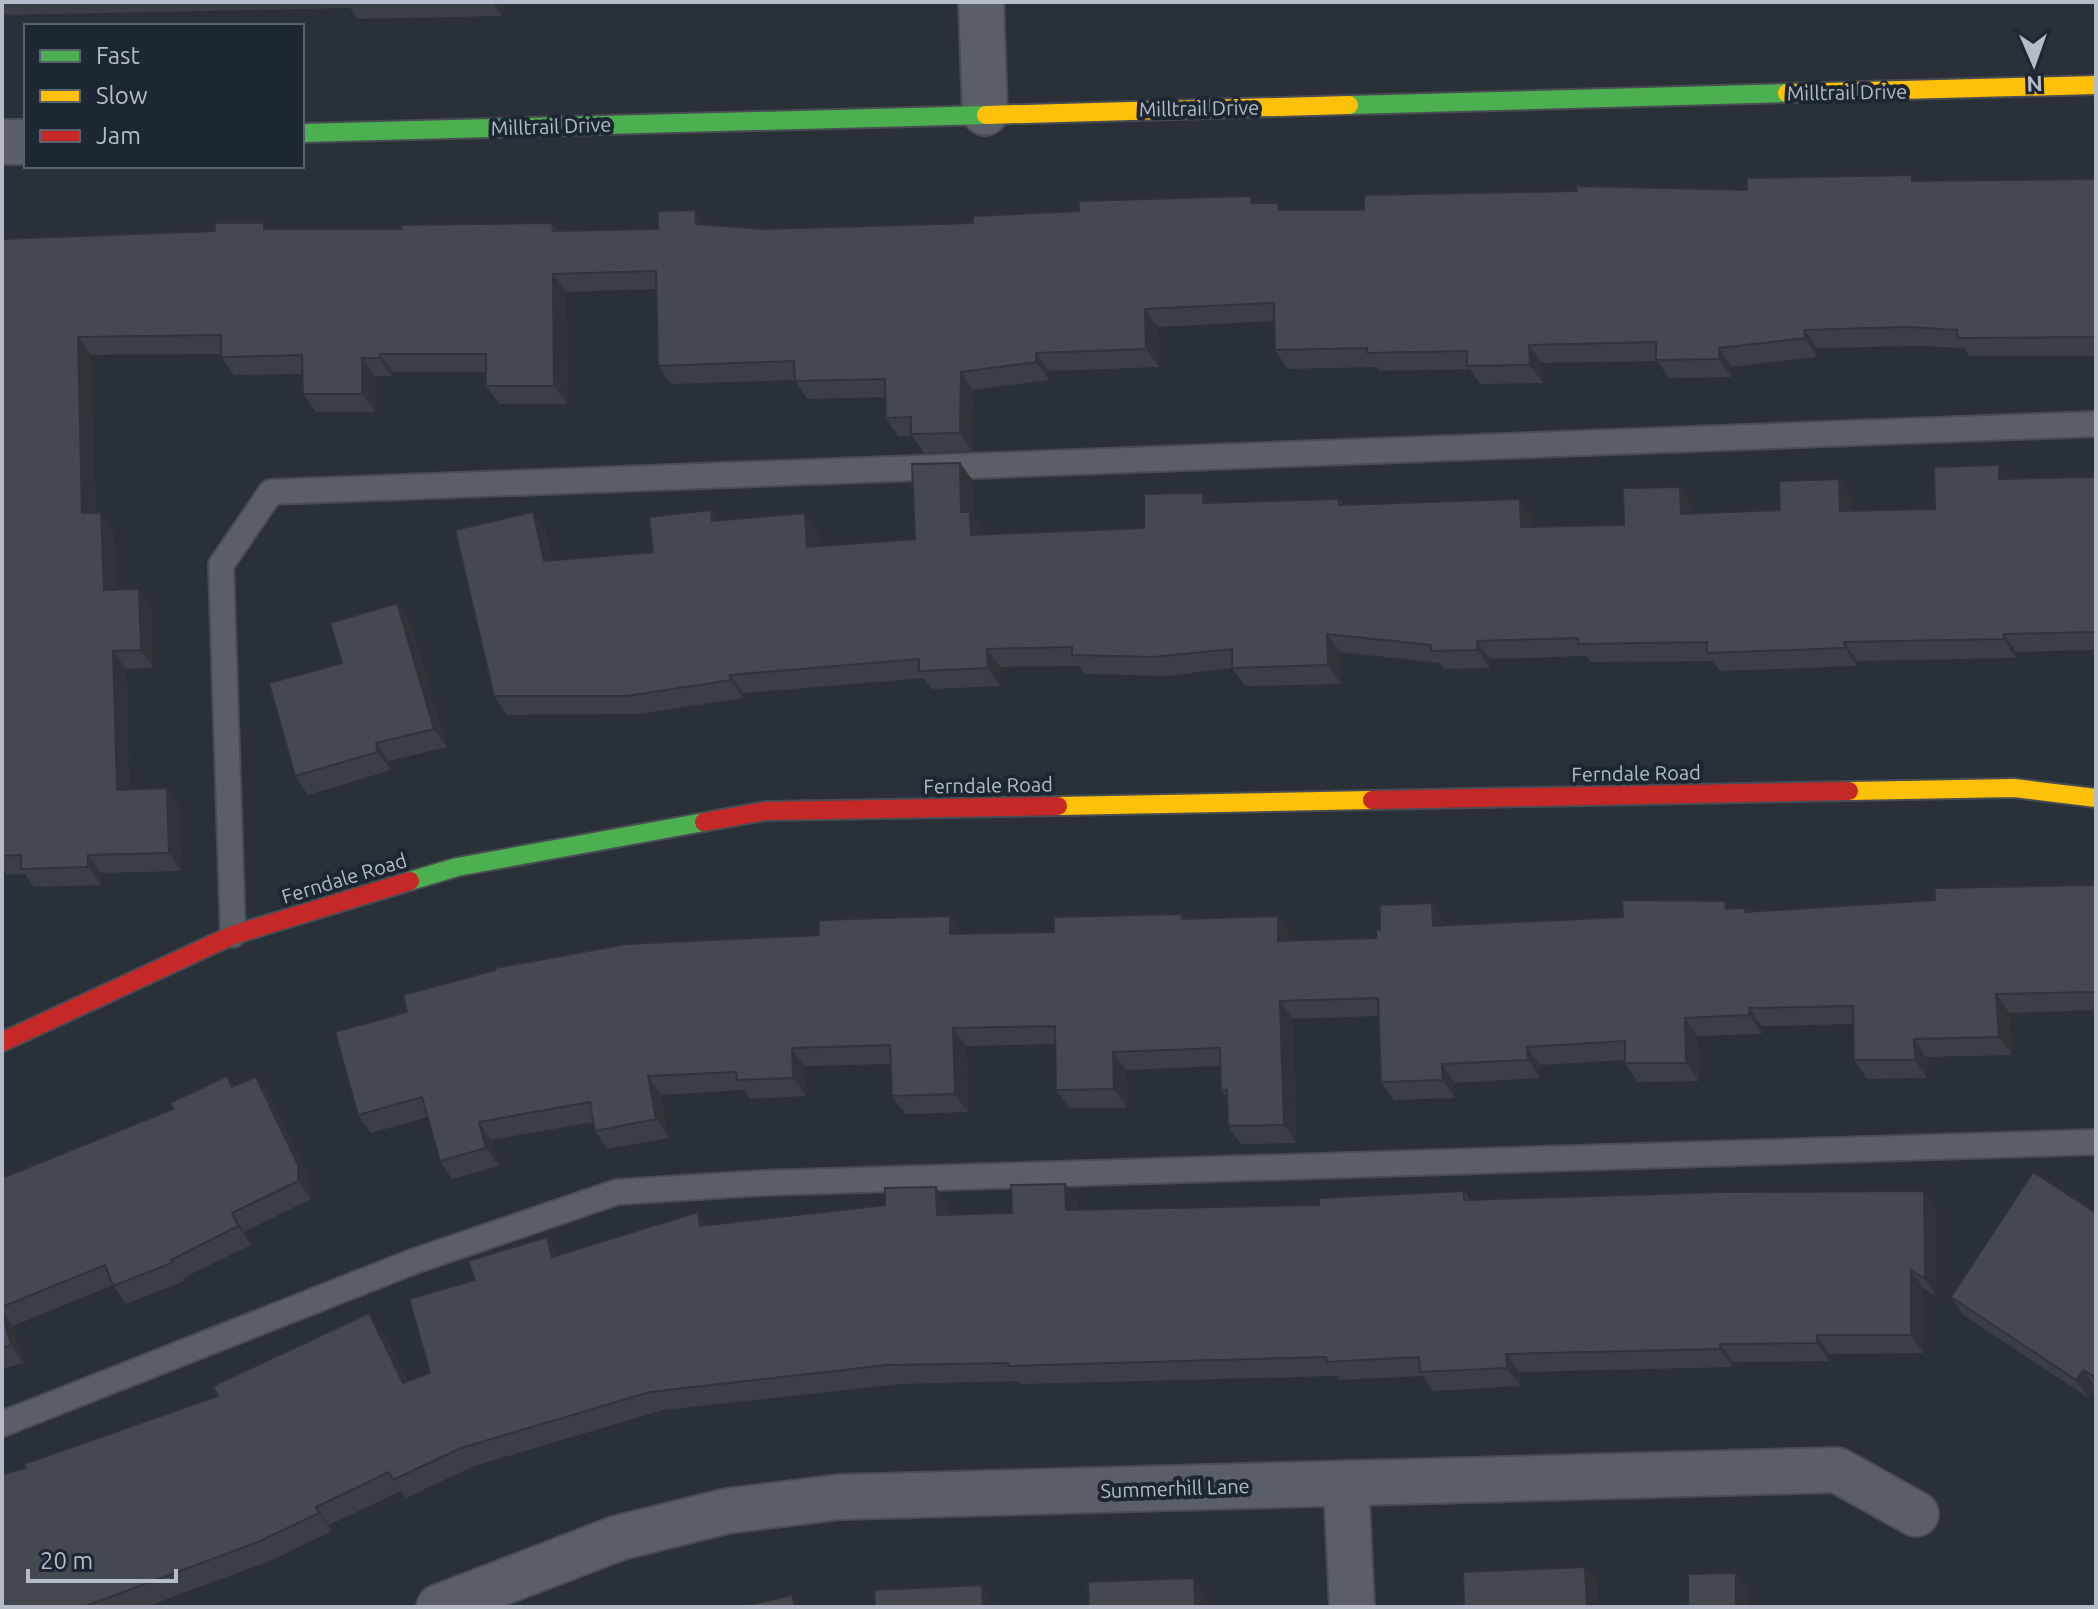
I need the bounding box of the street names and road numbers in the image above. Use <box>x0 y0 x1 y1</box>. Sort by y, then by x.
street label: Milltrail Drive <box>1787 79 1907 105</box>
street label: Milltrail Drive <box>1139 95 1259 121</box>
street label: Milltrail Drive <box>490 112 612 140</box>
street label: Ferndale Road <box>1571 760 1701 786</box>
street label: Ferndale Road <box>923 772 1053 798</box>
street label: Ferndale Road <box>279 848 409 908</box>
street label: Summerhill Lane <box>1100 1474 1250 1502</box>

